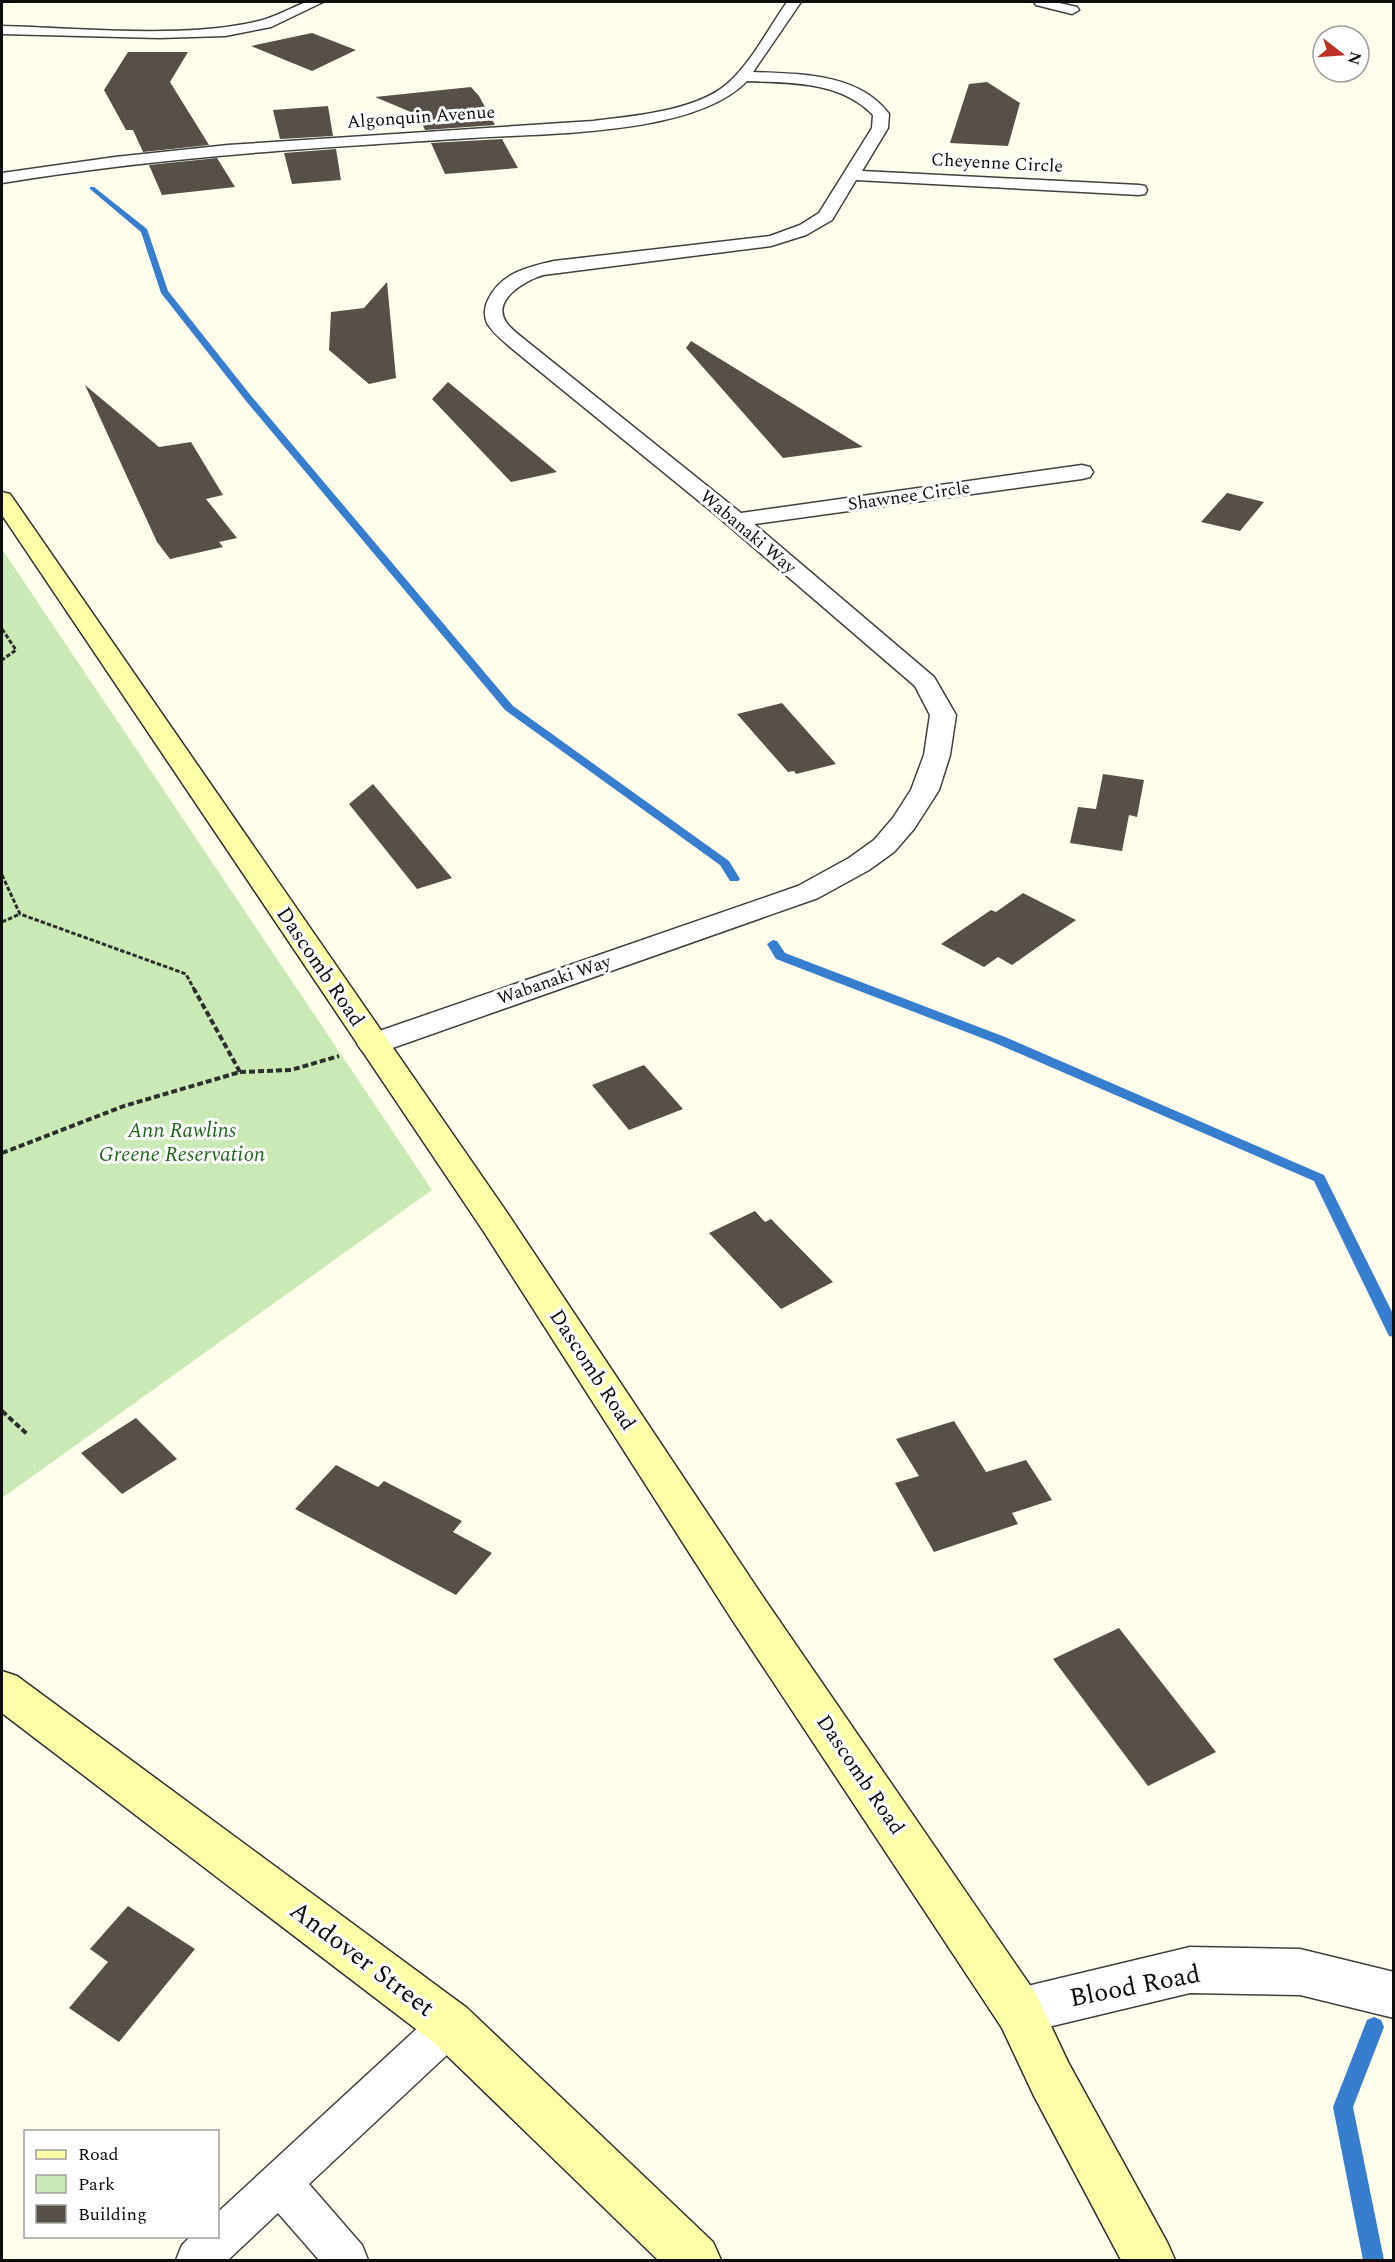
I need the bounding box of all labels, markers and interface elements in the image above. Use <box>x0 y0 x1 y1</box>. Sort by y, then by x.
north arrow <box>1311 24 1371 84</box>
text: N <box>1341 48 1368 68</box>
street label: Algonquin Avenue <box>346 98 496 136</box>
street label: Cheyenne Circle <box>930 146 1064 180</box>
street label: Shawnee Circle <box>846 474 972 518</box>
street label: Wabanaki Way <box>694 484 803 581</box>
street label: Dascomb Road <box>268 900 372 1034</box>
street label: Wabanaki Way <box>494 947 616 1012</box>
park label: Ann Rawlins Greene Reservation <box>99 1115 265 1171</box>
street label: Dascomb Road <box>541 1303 643 1437</box>
street label: Dascomb Road <box>808 1708 912 1842</box>
street label: Andover Street <box>281 1891 443 2027</box>
street label: Blood Road <box>1066 1954 1204 2018</box>
legend <box>24 2130 219 2238</box>
text: Road <box>78 2141 119 2168</box>
text: Park <box>78 2171 115 2198</box>
text: Building <box>78 2201 147 2228</box>

